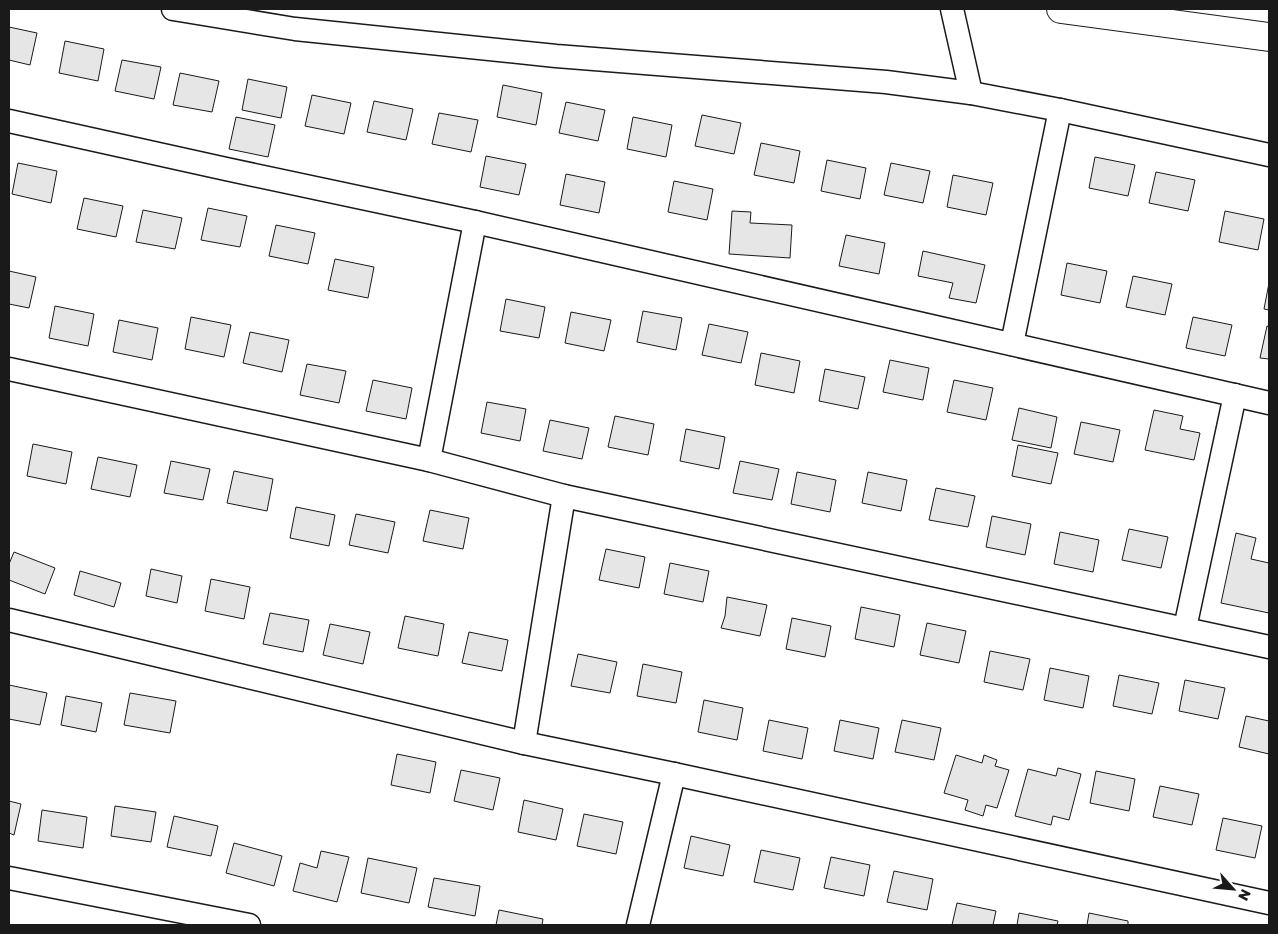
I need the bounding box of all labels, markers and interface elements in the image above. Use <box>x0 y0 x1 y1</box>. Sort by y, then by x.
north arrow <box>1208 864 1258 914</box>
text: N <box>1235 887 1255 904</box>

